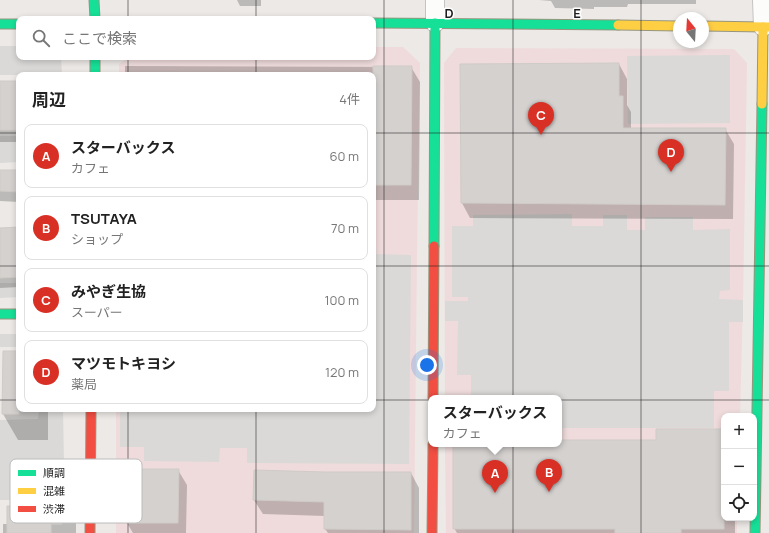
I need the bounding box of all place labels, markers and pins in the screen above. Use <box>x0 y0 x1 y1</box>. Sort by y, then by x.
pin: C <box>528 102 554 135</box>
pin: D <box>658 139 684 172</box>
pin: B <box>536 459 562 492</box>
pin: A <box>482 460 508 493</box>

